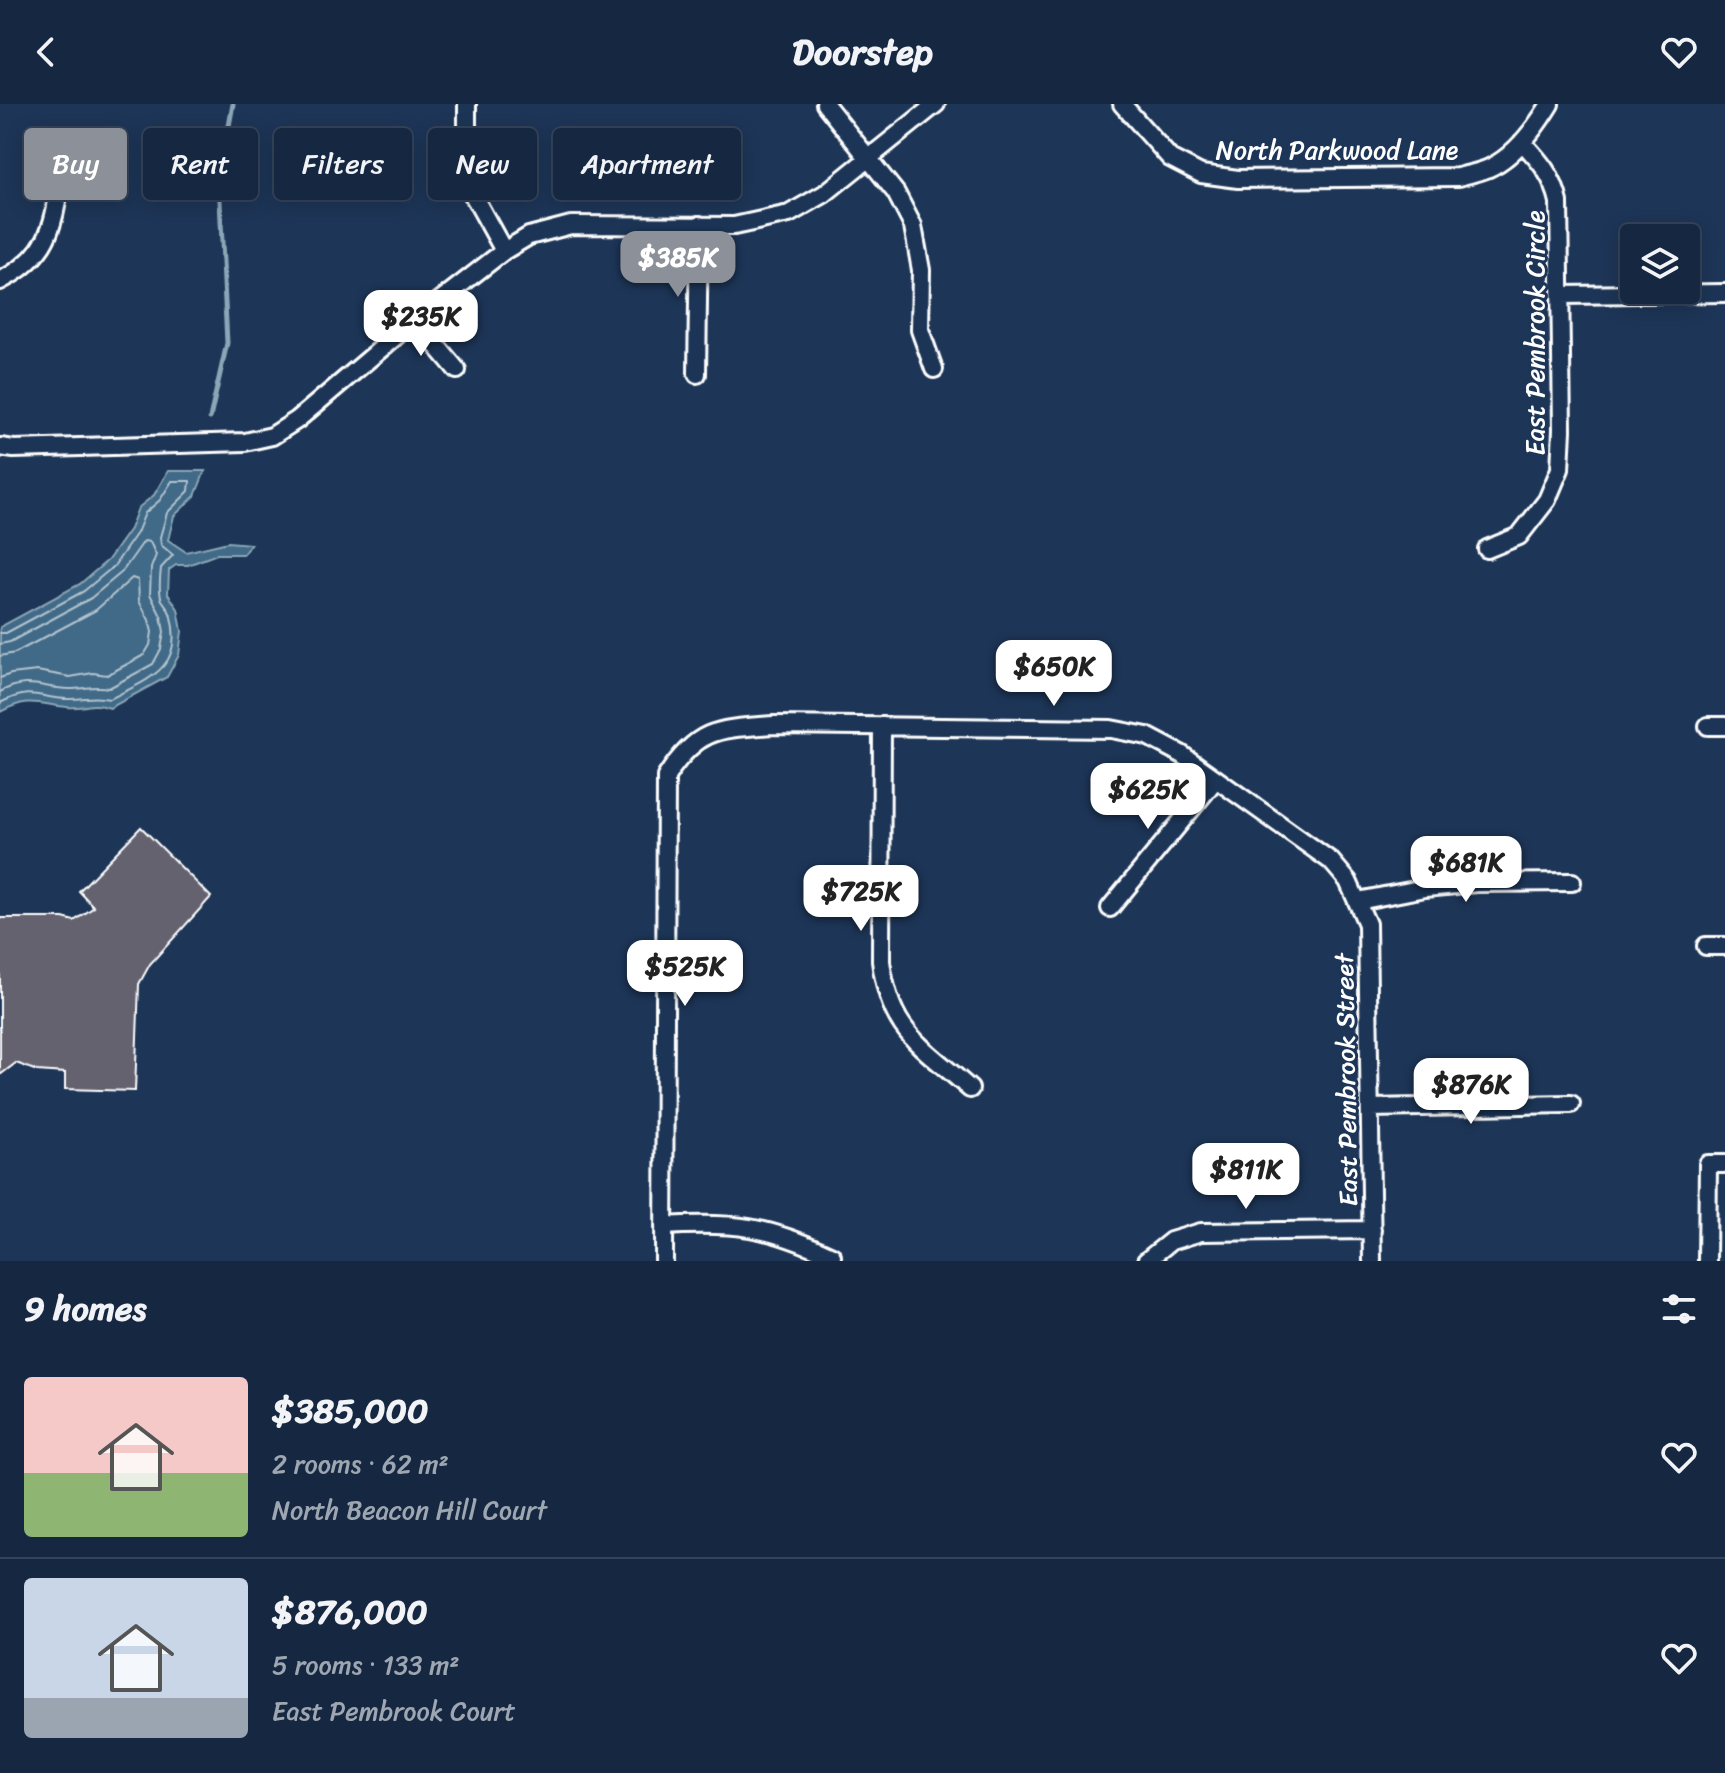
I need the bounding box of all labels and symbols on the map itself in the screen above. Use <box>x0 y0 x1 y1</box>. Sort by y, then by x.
street label: North Parkwood Lane <box>1216 127 1459 173</box>
street label: East Pembrook Circle <box>1512 210 1558 456</box>
pin: $385K <box>622 231 734 299</box>
pin: $235K <box>365 290 477 358</box>
pin: $650K <box>998 640 1110 708</box>
pin: $625K <box>1092 763 1204 831</box>
pin: $681K <box>1410 836 1522 904</box>
pin: $725K <box>805 865 917 933</box>
pin: $525K <box>629 940 741 1008</box>
street label: East Pembrook Street <box>1321 952 1371 1207</box>
pin: $876K <box>1415 1058 1527 1126</box>
pin: $811K <box>1190 1143 1302 1211</box>

